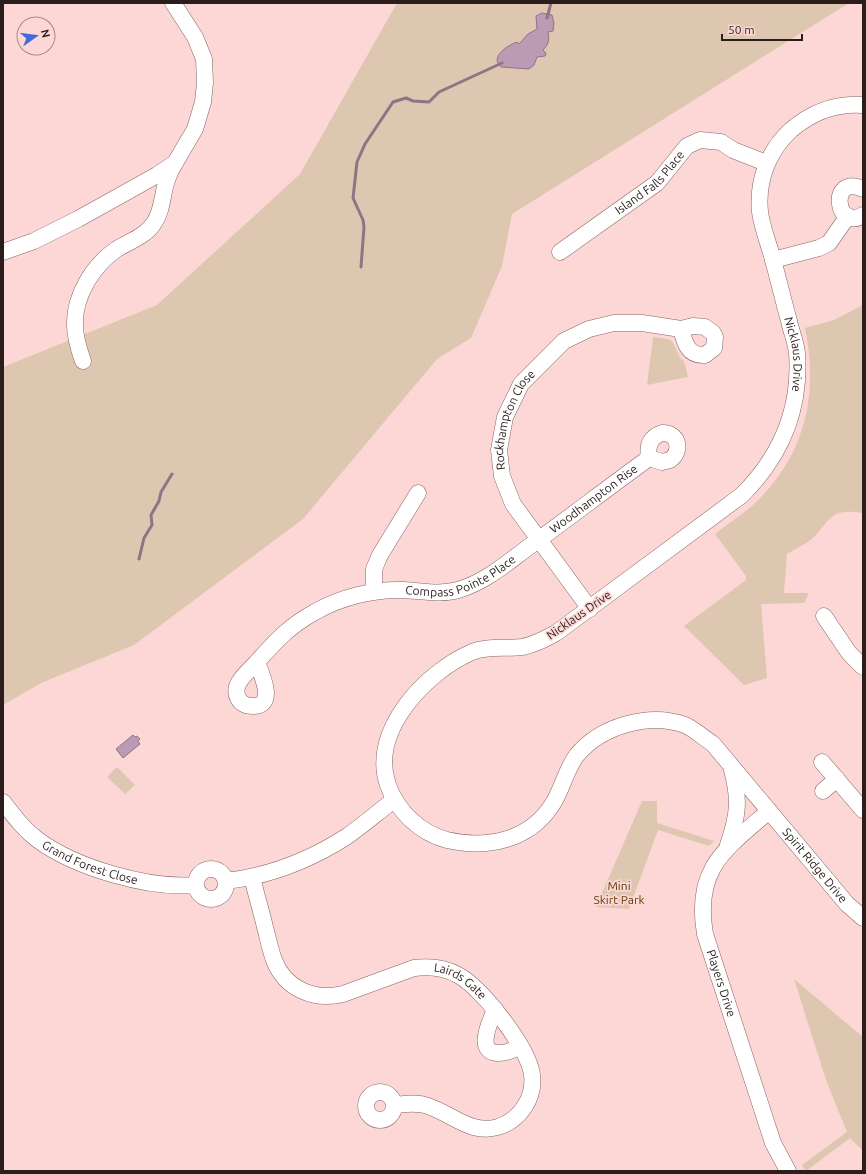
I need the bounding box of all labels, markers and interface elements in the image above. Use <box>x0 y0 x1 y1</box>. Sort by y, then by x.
north arrow <box>16 16 56 56</box>
scale bar <box>722 16 802 42</box>
text: 50 m <box>728 23 755 36</box>
text: N <box>39 28 53 39</box>
street label: Island Falls Place <box>612 148 687 217</box>
street label: Nicklaus Drive <box>782 316 805 393</box>
street label: Rockhampton Close <box>492 367 537 471</box>
street label: Woodhampton Rise <box>547 462 640 535</box>
street label: Compass Pointe Place <box>405 552 518 598</box>
street label: Nicklaus Drive <box>544 588 613 642</box>
street label: Spirit Ridge Drive <box>780 825 850 905</box>
street label: Grand Forest Close <box>40 838 139 886</box>
park label: Mini Skirt Park <box>593 879 645 906</box>
street label: Players Drive <box>705 948 738 1018</box>
street label: Lairds Gate <box>433 960 489 1002</box>

